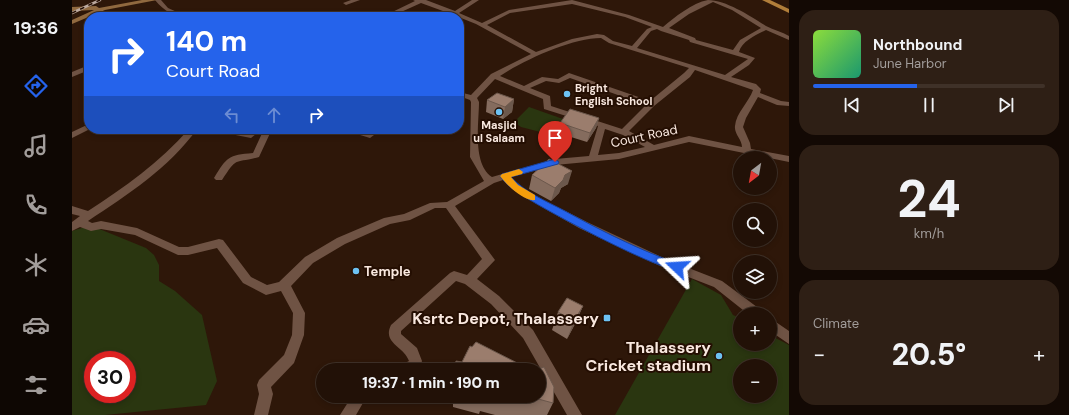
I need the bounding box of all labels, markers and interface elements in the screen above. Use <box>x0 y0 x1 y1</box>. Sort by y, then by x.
text: 19:36 <box>14 16 58 40</box>
text: 140 m <box>166 23 247 60</box>
icon: right <box>100 28 152 80</box>
text: Northbound <box>873 35 962 55</box>
text: June Harbor <box>873 55 947 72</box>
text: Court Road <box>166 59 260 83</box>
icon: directions <box>22 72 50 100</box>
place label: Bright English School <box>575 81 652 108</box>
marker: Bright English School <box>562 89 572 99</box>
icon: previous <box>841 94 863 116</box>
icon: pause <box>918 94 940 116</box>
icon: next <box>995 94 1017 116</box>
icon: left <box>221 104 243 126</box>
icon: ahead <box>263 104 285 126</box>
icon: right <box>305 104 327 126</box>
marker: Masjid ul Salaam <box>494 107 504 117</box>
place label: Masjid ul Salaam <box>473 118 525 145</box>
pin <box>538 121 572 162</box>
street label: Court Road <box>609 121 679 151</box>
icon: arrive <box>544 127 566 149</box>
icon: music <box>22 132 50 160</box>
north arrow <box>733 151 777 195</box>
map controls <box>733 151 777 403</box>
text: 24 <box>897 165 961 233</box>
icon: phone <box>22 191 50 219</box>
button: search <box>733 203 777 247</box>
text: km/h <box>914 225 944 242</box>
position arrow <box>656 246 698 288</box>
icon: climate <box>22 251 50 279</box>
button: layers <box>733 255 777 299</box>
place label: Temple <box>364 263 411 280</box>
marker: Temple <box>351 266 361 276</box>
button: + <box>733 307 777 351</box>
place label: Ksrtc Depot, Thalassery <box>412 308 599 329</box>
icon: car <box>22 311 50 339</box>
marker: Ksrtc Depot, Thalassery <box>602 313 612 323</box>
text: Climate <box>813 315 859 332</box>
text: 20.5° <box>892 335 966 374</box>
place label: Thalassery Cricket stadium <box>585 337 711 376</box>
text: − <box>813 340 825 369</box>
text: + <box>1033 340 1045 369</box>
speed limit sign: 30 <box>84 351 136 403</box>
marker: Thalassery Cricket stadium <box>714 351 724 361</box>
button: − <box>733 359 777 403</box>
icon: filters <box>22 371 50 399</box>
text: 19:37 · 1 min · 190 m <box>362 373 500 393</box>

